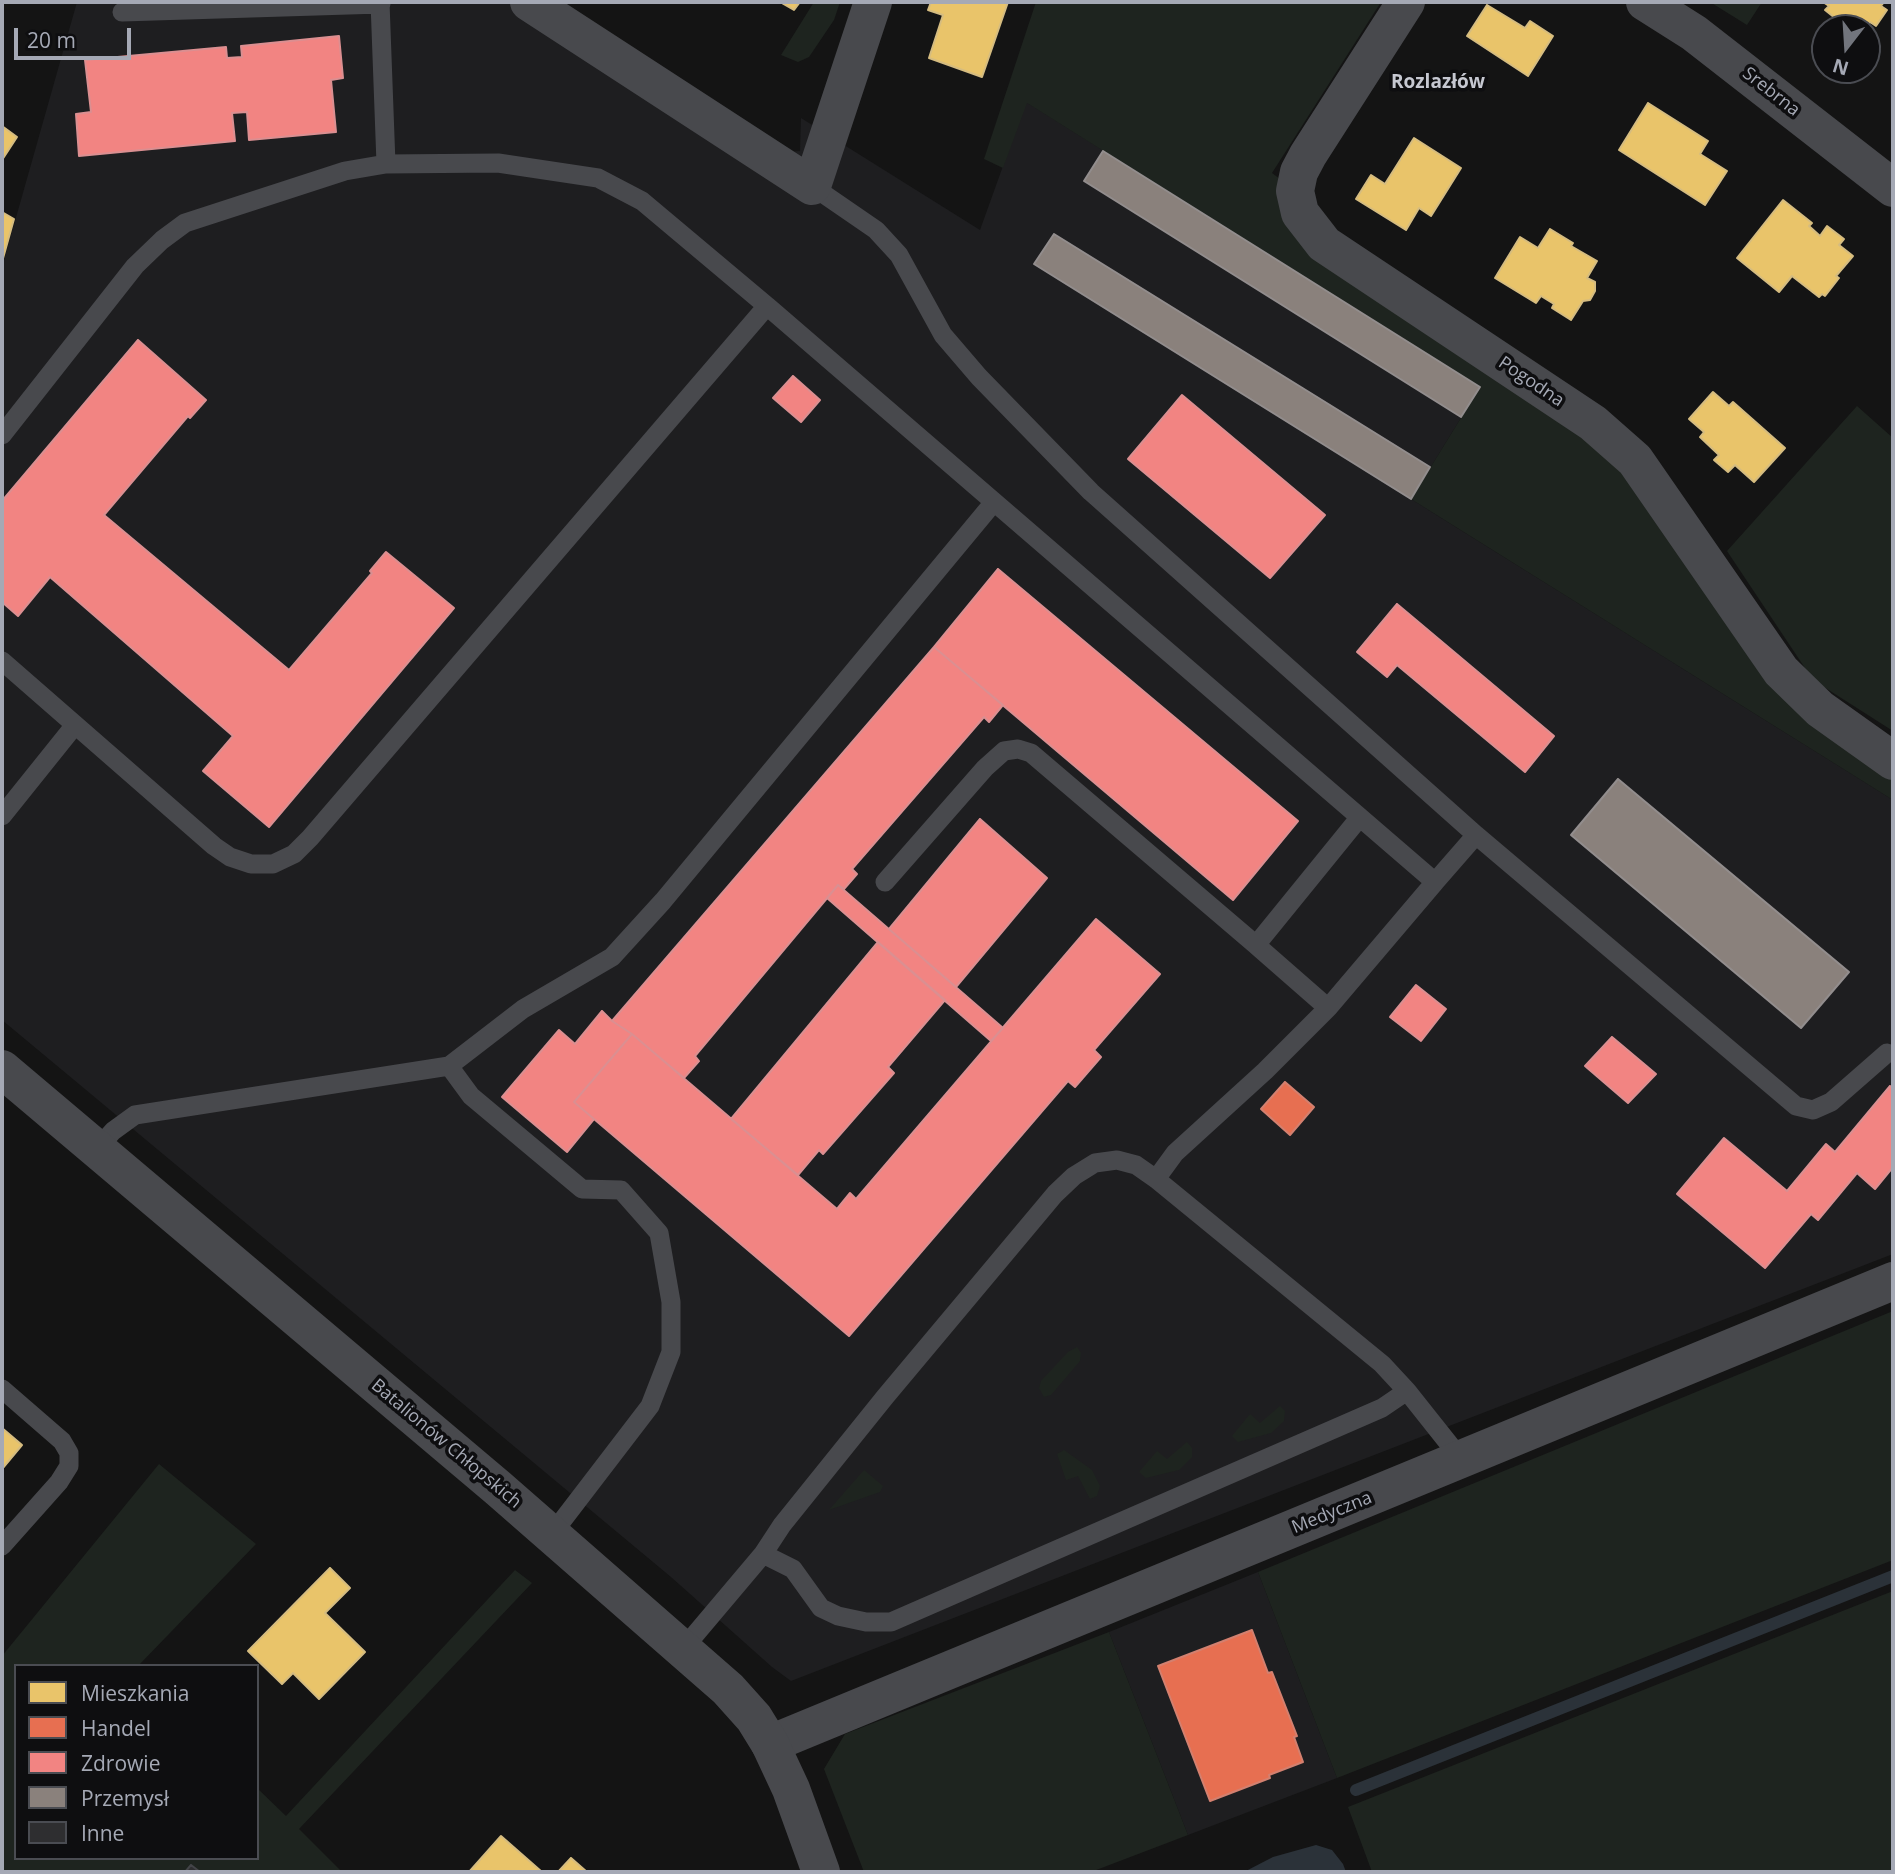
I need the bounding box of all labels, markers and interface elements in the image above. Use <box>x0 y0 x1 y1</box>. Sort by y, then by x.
scale bar <box>18 14 135 58</box>
north arrow <box>1811 14 1881 84</box>
text: 20 m <box>27 26 76 54</box>
text: N <box>1829 52 1852 82</box>
street label: Srebrna <box>1738 63 1804 121</box>
district label: Rozlazłów <box>1391 72 1485 94</box>
street label: Pogodna <box>1494 352 1568 412</box>
street label: Batalionów Chłopskich <box>366 1375 526 1513</box>
street label: Medyczna <box>1289 1487 1375 1539</box>
legend <box>14 1664 259 1860</box>
text: Mieszkania <box>81 1679 189 1707</box>
text: Handel <box>81 1714 151 1742</box>
text: Zdrowie <box>81 1749 160 1777</box>
text: Przemysł <box>81 1784 169 1812</box>
text: Inne <box>81 1819 124 1847</box>

